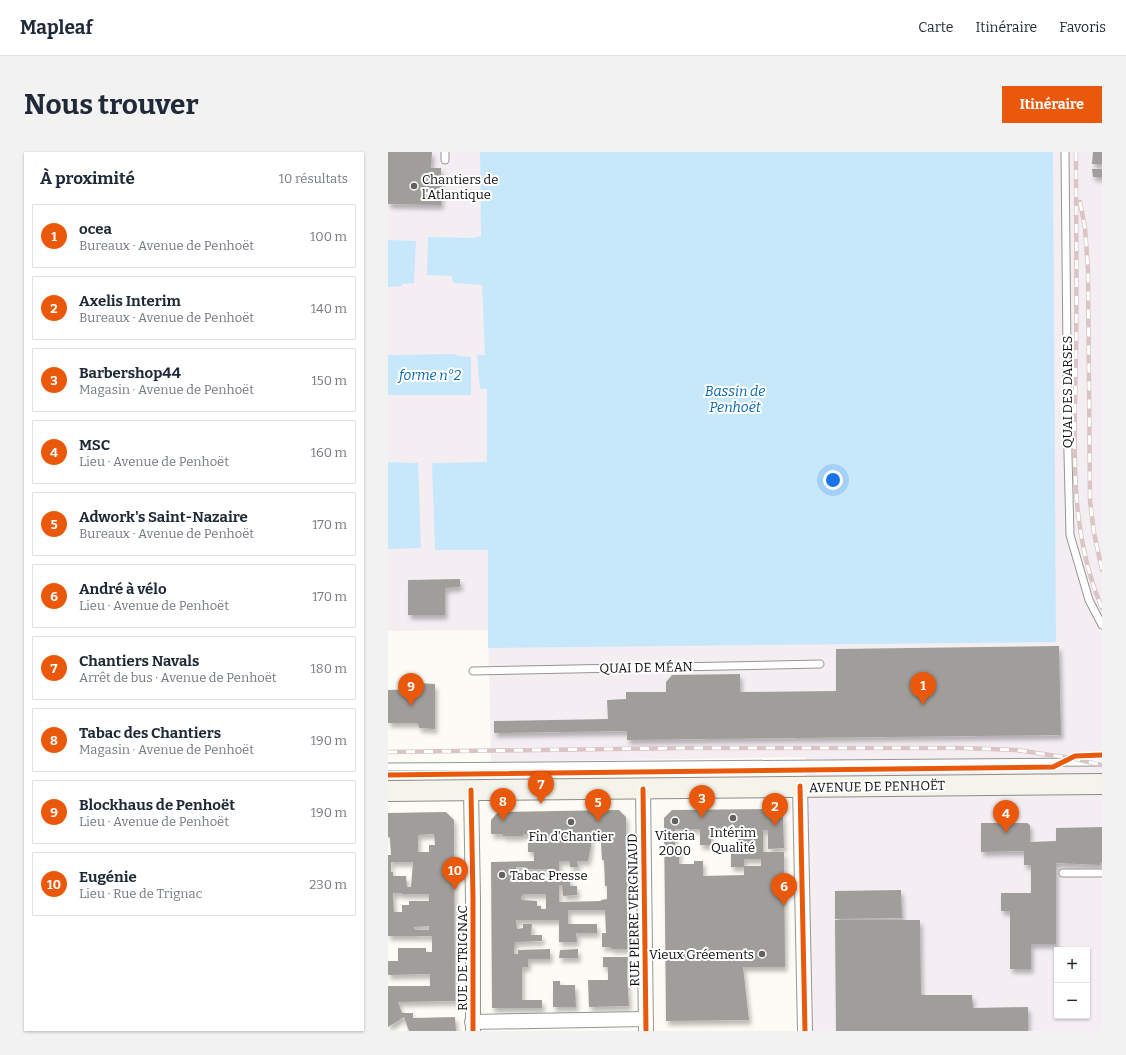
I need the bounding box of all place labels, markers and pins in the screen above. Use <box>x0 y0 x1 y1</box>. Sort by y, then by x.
place label: Chantiers de l'Atlantique <box>422 172 498 202</box>
marker: Chantiers de l'Atlantique <box>409 181 419 191</box>
pin: 1 <box>910 672 936 705</box>
pin: 9 <box>398 673 424 706</box>
pin: 7 <box>528 771 554 804</box>
pin: 3 <box>689 785 715 818</box>
pin: 8 <box>490 788 516 821</box>
pin: 5 <box>585 789 611 822</box>
pin: 2 <box>762 793 788 826</box>
pin: 4 <box>993 800 1019 833</box>
marker: Intérim Qualité <box>728 813 738 823</box>
marker: Viteria 2000 <box>670 816 680 826</box>
marker: Fin d'Chantier <box>566 817 576 827</box>
place label: Intérim Qualité <box>710 825 757 855</box>
place label: Viteria 2000 <box>655 828 695 858</box>
place label: Fin d'Chantier <box>529 829 614 844</box>
pin: 10 <box>442 857 468 890</box>
place label: Tabac Presse <box>510 868 588 883</box>
marker: Tabac Presse <box>497 870 507 880</box>
pin: 6 <box>771 873 797 906</box>
place label: Vieux Gréements <box>649 947 754 962</box>
marker: Vieux Gréements <box>757 949 767 959</box>

